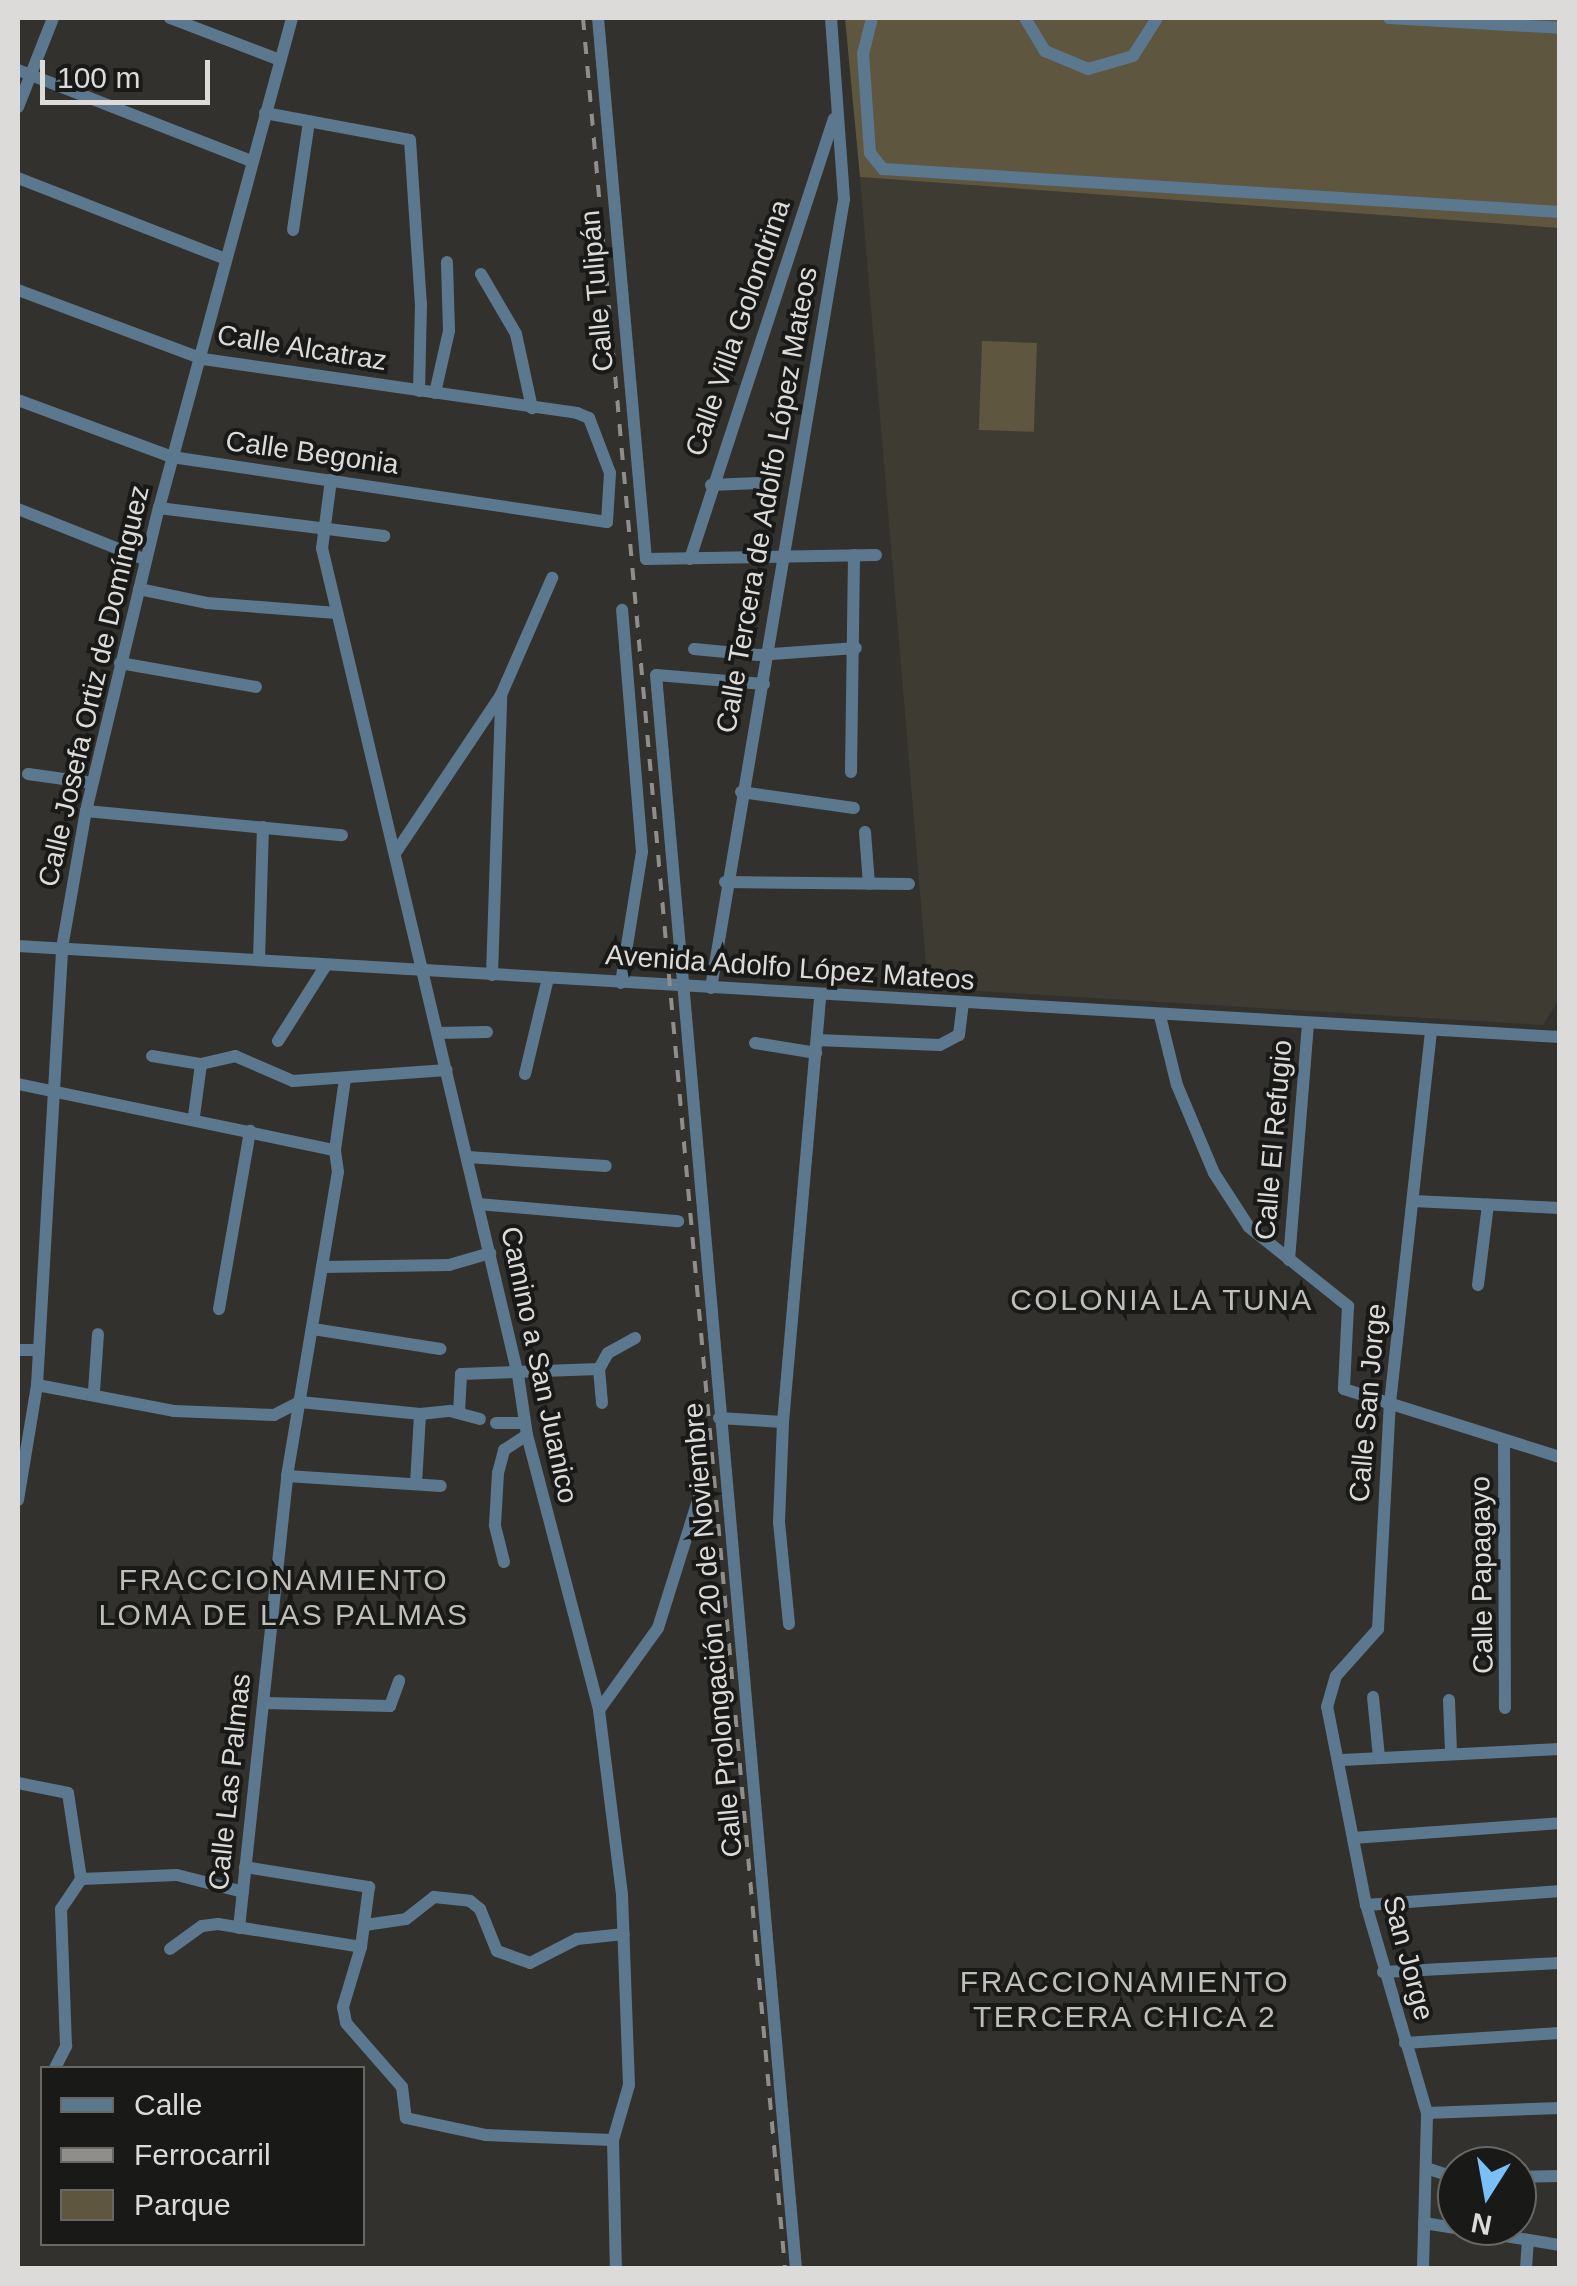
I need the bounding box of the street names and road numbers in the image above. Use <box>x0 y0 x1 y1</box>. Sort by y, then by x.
street label: Calle Villa Golondrina <box>678 195 798 461</box>
street label: Calle Tulipán <box>573 209 621 373</box>
street label: Calle Tercera de Adolfo López Mateos <box>709 263 825 737</box>
street label: Calle Alcatraz <box>214 318 390 378</box>
street label: Calle Begonia <box>223 424 401 482</box>
street label: Calle Josefa Ortiz de Domínguez <box>31 482 157 890</box>
street label: Avenida Adolfo López Mateos <box>604 938 976 998</box>
street label: Calle El Refugio <box>1249 1039 1299 1241</box>
street label: Camino a San Juanico <box>493 1224 585 1506</box>
street label: Calle San Jorge <box>1343 1302 1393 1504</box>
street label: Calle Prolongación 20 de Noviembre <box>676 1401 750 1859</box>
street label: Calle Papagayo <box>1463 1476 1501 1674</box>
street label: Calle Las Palmas <box>202 1672 258 1892</box>
street label: San Jorge <box>1375 1892 1441 2024</box>

